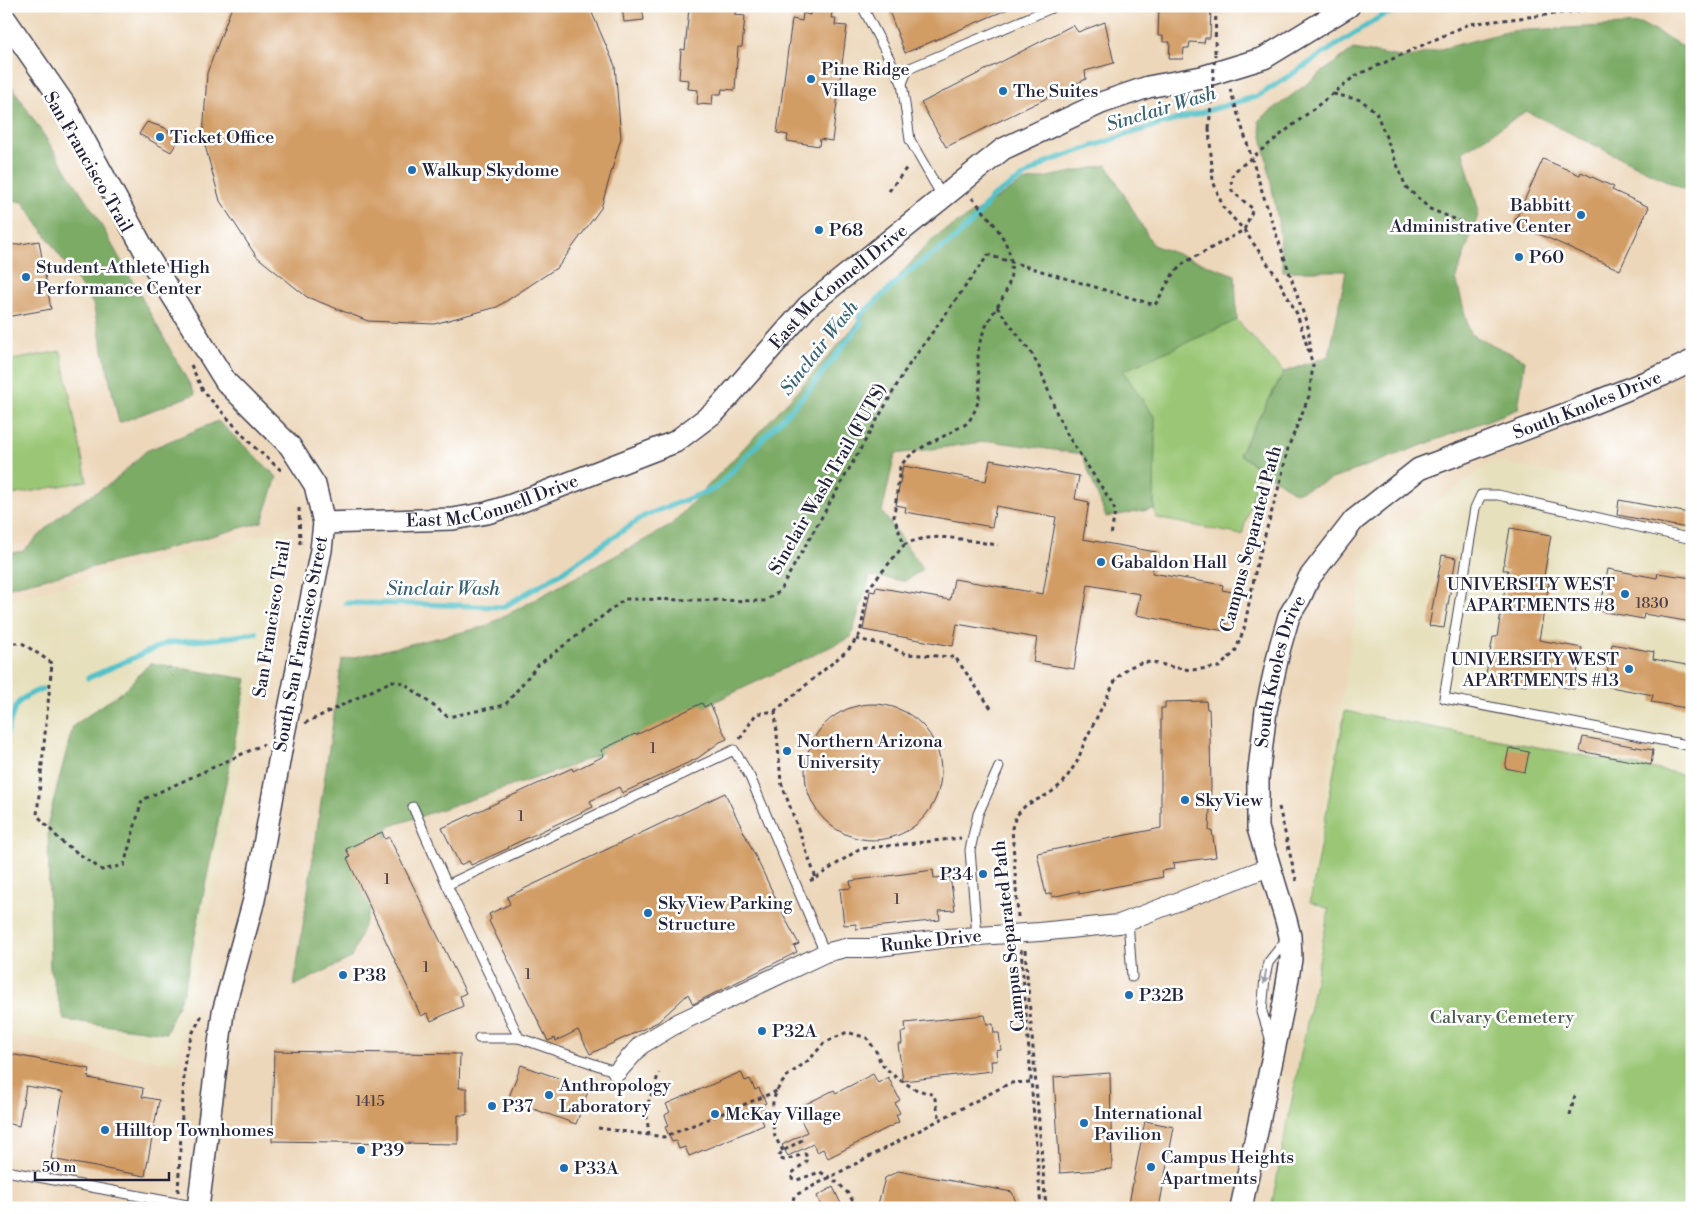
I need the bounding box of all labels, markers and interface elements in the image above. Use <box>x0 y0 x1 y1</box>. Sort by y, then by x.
place label: Pine Ridge Village <box>820 58 910 102</box>
marker: Pine Ridge Village <box>805 73 817 85</box>
place label: The Suites <box>1013 80 1098 103</box>
water label: Sinclair Wash <box>1103 81 1219 137</box>
marker: The Suites <box>997 85 1009 97</box>
street label: San Francisco Trail <box>38 87 138 237</box>
place label: Ticket Office <box>170 126 274 149</box>
marker: Ticket Office <box>154 131 166 143</box>
place label: Walkup Skydome <box>421 159 559 182</box>
marker: Walkup Skydome <box>406 164 418 176</box>
place label: Babbitt Administrative Center <box>1389 194 1572 238</box>
marker: Babbitt Administrative Center <box>1575 209 1587 221</box>
street label: East McConnell Drive <box>764 219 912 354</box>
place label: P68 <box>829 219 863 242</box>
marker: P68 <box>813 224 825 236</box>
place label: P60 <box>1529 246 1564 269</box>
marker: P60 <box>1513 251 1525 263</box>
place label: Student-Athlete High Performance Center <box>36 256 210 300</box>
marker: Student-Athlete High Performance Center <box>20 271 32 283</box>
water label: Sinclair Wash <box>775 295 864 400</box>
street label: South Knoles Drive <box>1510 365 1665 444</box>
street label: Sinclair Wash Trail (FUTS) <box>764 379 892 579</box>
street label: Campus Separated Path <box>1215 443 1287 635</box>
street label: East McConnell Drive <box>406 469 582 532</box>
street label: South San Francisco Street <box>269 533 333 754</box>
street label: San Francisco Trail <box>248 538 296 699</box>
place label: Gabaldon Hall <box>1111 551 1228 574</box>
marker: Gabaldon Hall <box>1095 556 1107 568</box>
place label: UNIVERSITY WEST APARTMENTS #8 <box>1447 573 1615 617</box>
water label: Sinclair Wash <box>386 577 500 601</box>
marker: UNIVERSITY WEST APARTMENTS #8 <box>1619 588 1631 600</box>
street label: South Knoles Drive <box>1250 591 1311 749</box>
house number: 1830 <box>1635 594 1669 613</box>
place label: UNIVERSITY WEST APARTMENTS #13 <box>1451 648 1619 692</box>
marker: UNIVERSITY WEST APARTMENTS #13 <box>1623 663 1635 675</box>
place label: Northern Arizona University <box>797 730 943 774</box>
house number: 1 <box>650 739 657 758</box>
marker: Northern Arizona University <box>781 745 793 757</box>
place label: SkyView <box>1195 789 1263 812</box>
marker: SkyView <box>1179 794 1191 806</box>
house number: 1 <box>518 807 525 826</box>
street label: Campus Separated Path <box>987 839 1030 1033</box>
place label: P34 <box>940 863 973 886</box>
marker: P34 <box>977 868 989 880</box>
house number: 1 <box>384 870 391 889</box>
house number: 1 <box>894 890 901 909</box>
place label: SkyView Parking Structure <box>658 892 793 936</box>
marker: SkyView Parking Structure <box>642 907 654 919</box>
street label: Runke Drive <box>879 924 983 958</box>
house number: 1 <box>423 958 430 977</box>
place label: P38 <box>353 964 386 987</box>
house number: 1 <box>525 965 532 984</box>
marker: P38 <box>337 969 349 981</box>
one-way arrow <box>1261 969 1269 985</box>
place label: P32B <box>1139 984 1184 1007</box>
marker: P32B <box>1123 989 1135 1001</box>
park label: Calvary Cemetery <box>1430 1006 1575 1029</box>
place label: P32A <box>772 1020 818 1043</box>
marker: P32A <box>756 1025 768 1037</box>
place label: Anthropology Laboratory <box>558 1074 671 1118</box>
marker: Anthropology Laboratory <box>543 1089 555 1101</box>
house number: 1415 <box>355 1092 385 1111</box>
place label: P37 <box>502 1095 533 1118</box>
marker: P37 <box>486 1100 498 1112</box>
place label: International Pavilion <box>1094 1102 1203 1146</box>
place label: McKay Village <box>725 1103 841 1126</box>
marker: McKay Village <box>709 1108 721 1120</box>
marker: International Pavilion <box>1078 1117 1090 1129</box>
place label: Hilltop Townhomes <box>115 1119 274 1142</box>
marker: Hilltop Townhomes <box>99 1124 111 1136</box>
place label: P39 <box>371 1139 404 1162</box>
marker: P39 <box>355 1144 367 1156</box>
place label: Campus Heights Apartments <box>1160 1146 1294 1190</box>
scale bar <box>35 1149 169 1181</box>
place label: P33A <box>574 1157 619 1180</box>
text: 50 m <box>42 1158 76 1177</box>
marker: Campus Heights Apartments <box>1145 1161 1157 1173</box>
marker: P33A <box>558 1162 570 1174</box>

